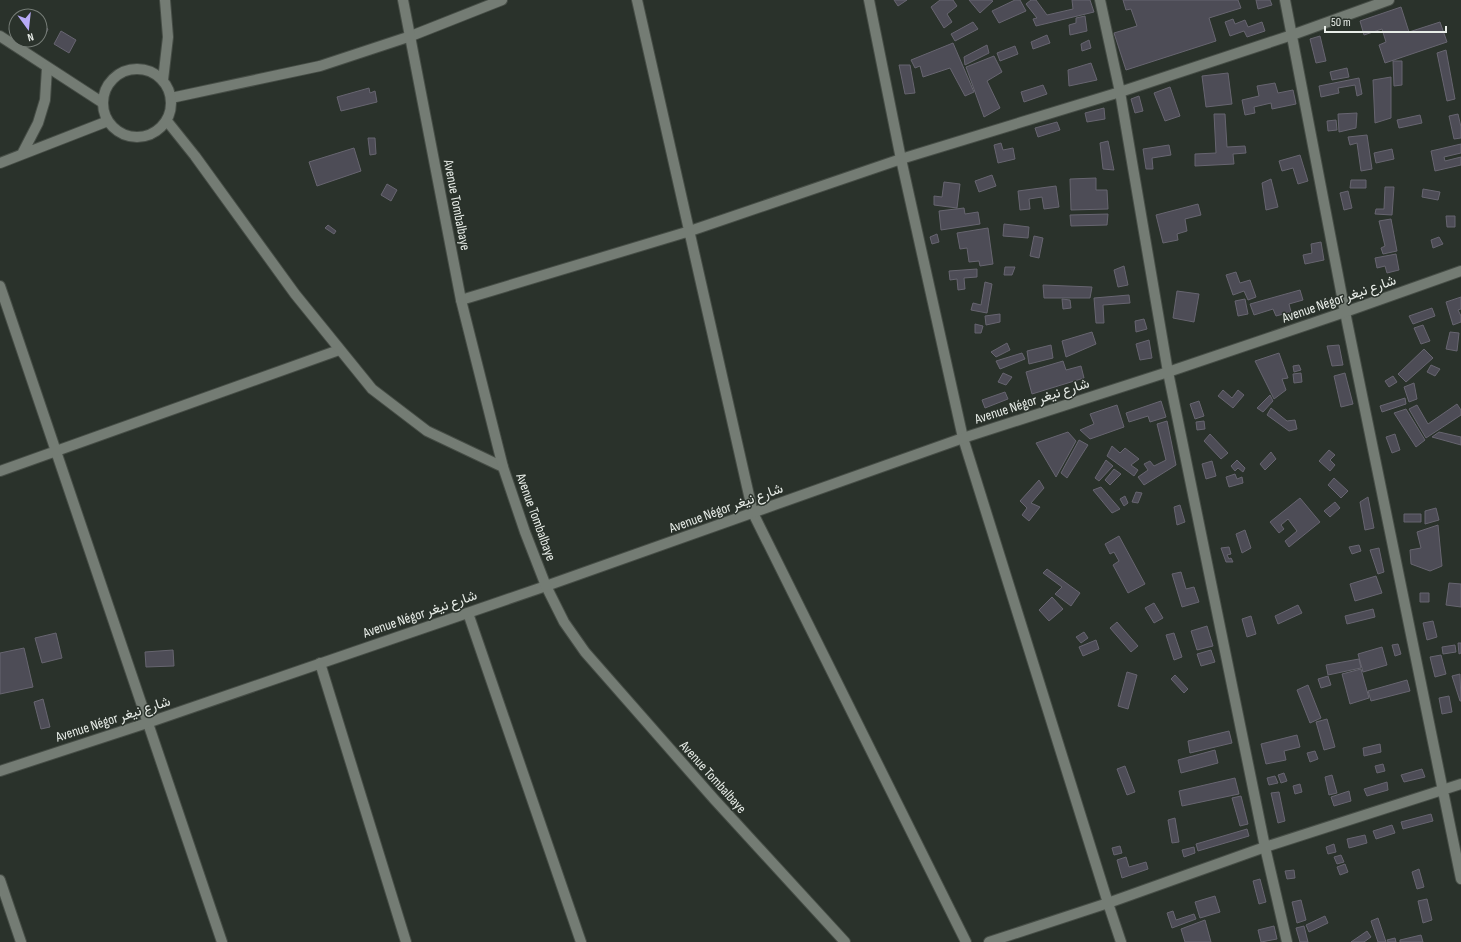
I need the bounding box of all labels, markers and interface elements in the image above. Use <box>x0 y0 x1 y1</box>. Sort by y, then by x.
north arrow <box>8 8 48 48</box>
scale bar <box>1325 8 1446 34</box>
text: 50 m <box>1331 15 1351 30</box>
text: N <box>26 30 35 44</box>
street label: Avenue Tombalbaye <box>440 157 474 252</box>
street label: Avenue Négor شارع نيغر <box>1279 271 1399 329</box>
street label: Avenue Négor شارع نيغر <box>972 374 1092 430</box>
street label: Avenue Tombalbaye <box>512 470 560 563</box>
street label: Avenue Négor شارع نيغر <box>666 480 786 539</box>
street label: Avenue Négor شارع نيغر <box>360 586 480 644</box>
street label: Avenue Négor شارع نيغر <box>53 692 173 748</box>
street label: Avenue Tombalbaye <box>675 736 750 817</box>

